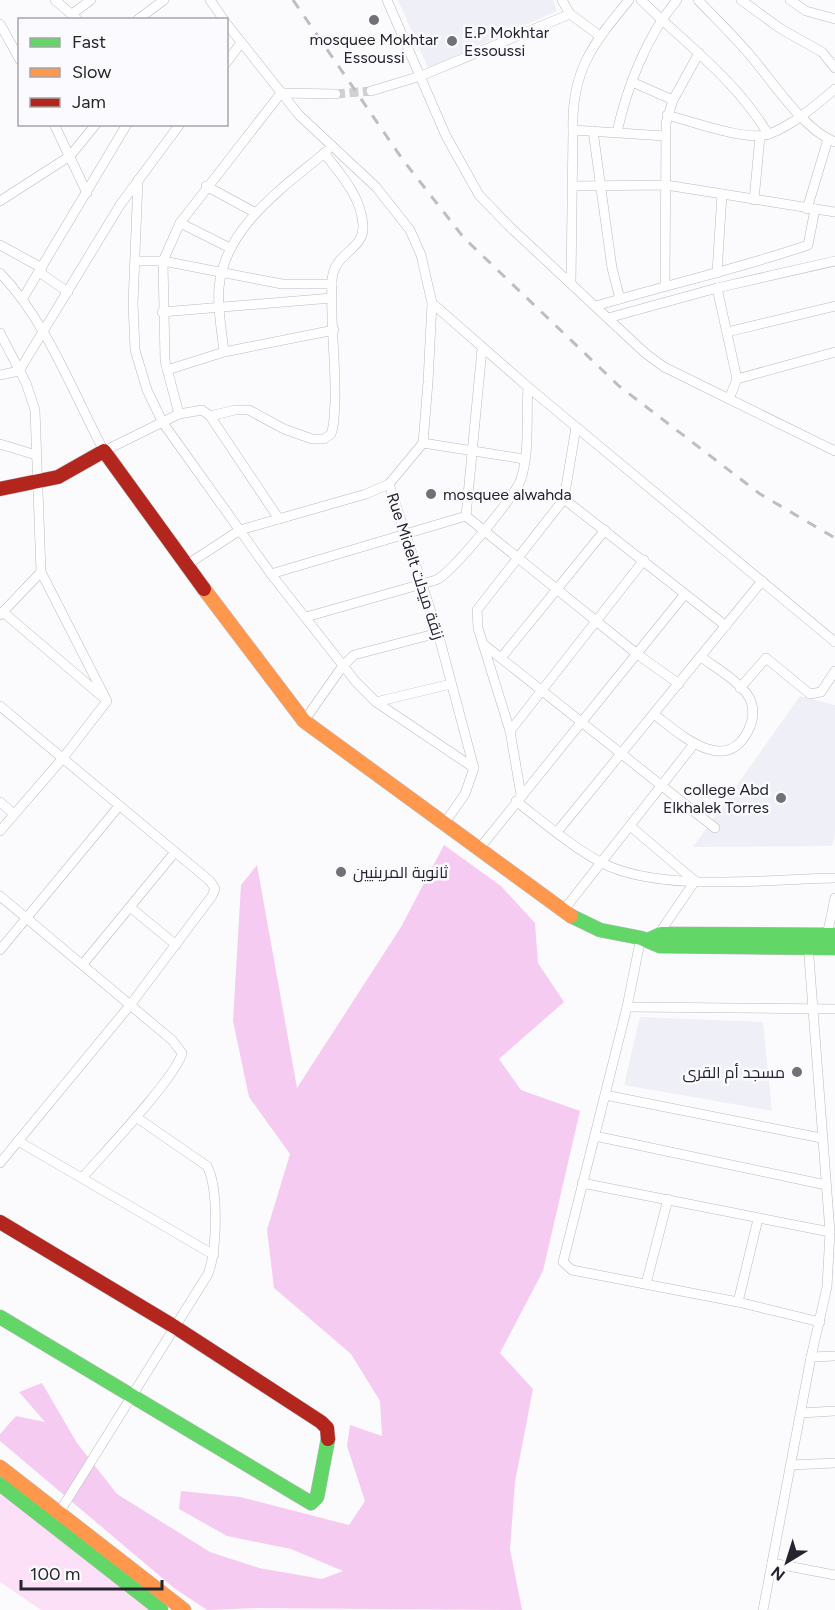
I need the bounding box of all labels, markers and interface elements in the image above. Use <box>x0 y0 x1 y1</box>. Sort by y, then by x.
marker: mosquee Mokhtar Essoussi <box>367 13 381 27</box>
legend <box>18 18 228 126</box>
place label: E.P Mokhtar Essoussi <box>464 23 550 60</box>
place label: mosquee Mokhtar Essoussi <box>309 30 439 67</box>
text: Fast <box>72 31 106 53</box>
marker: E.P Mokhtar Essoussi <box>445 34 459 48</box>
text: Slow <box>72 61 111 83</box>
text: Jam <box>72 91 106 113</box>
place label: mosquee alwahda <box>443 485 572 504</box>
marker: mosquee alwahda <box>424 487 438 501</box>
street label: Rue Midelt زنقة ميدلت <box>383 490 448 642</box>
place label: college Abd Elkhalek Torres <box>663 780 769 817</box>
marker: college Abd Elkhalek Torres <box>774 791 788 805</box>
place label: ثانوية المرينيين <box>353 863 449 883</box>
marker: ثانوية المرينيين <box>334 865 348 879</box>
place label: مسجد أم القرى <box>682 1063 785 1084</box>
marker: مسجد أم القرى <box>790 1065 804 1079</box>
north arrow <box>757 1532 817 1592</box>
scale bar <box>21 1553 162 1591</box>
text: N <box>767 1562 789 1585</box>
text: 100 m <box>30 1563 80 1585</box>

